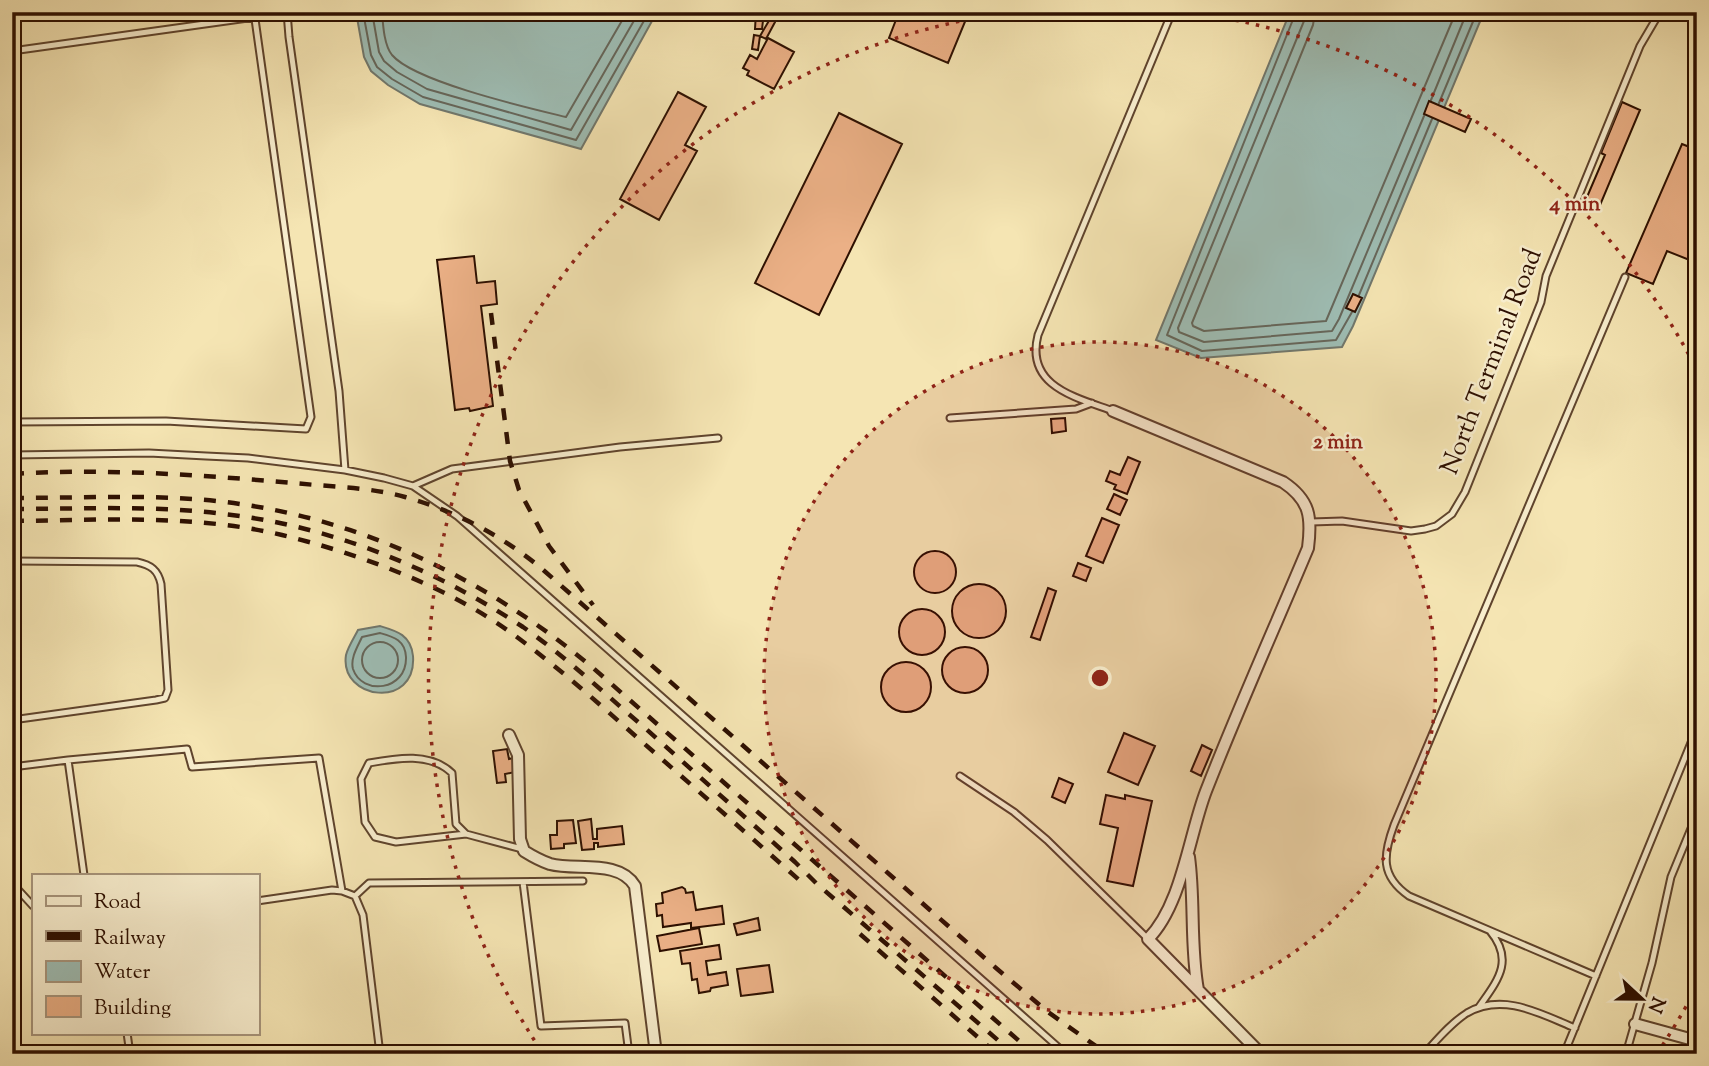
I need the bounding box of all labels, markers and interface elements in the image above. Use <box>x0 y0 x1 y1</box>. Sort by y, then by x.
text: 4 min <box>1549 190 1601 220</box>
street label: North Terminal Road <box>1432 243 1553 480</box>
text: 2 min <box>1313 428 1364 458</box>
centre of rings <box>1088 666 1112 690</box>
legend <box>32 874 259 1034</box>
text: Road <box>94 888 141 918</box>
text: Railway <box>94 924 166 954</box>
text: Water <box>94 958 151 988</box>
north arrow <box>1608 964 1678 1034</box>
text: N <box>1640 992 1671 1017</box>
text: Building <box>94 994 171 1024</box>

